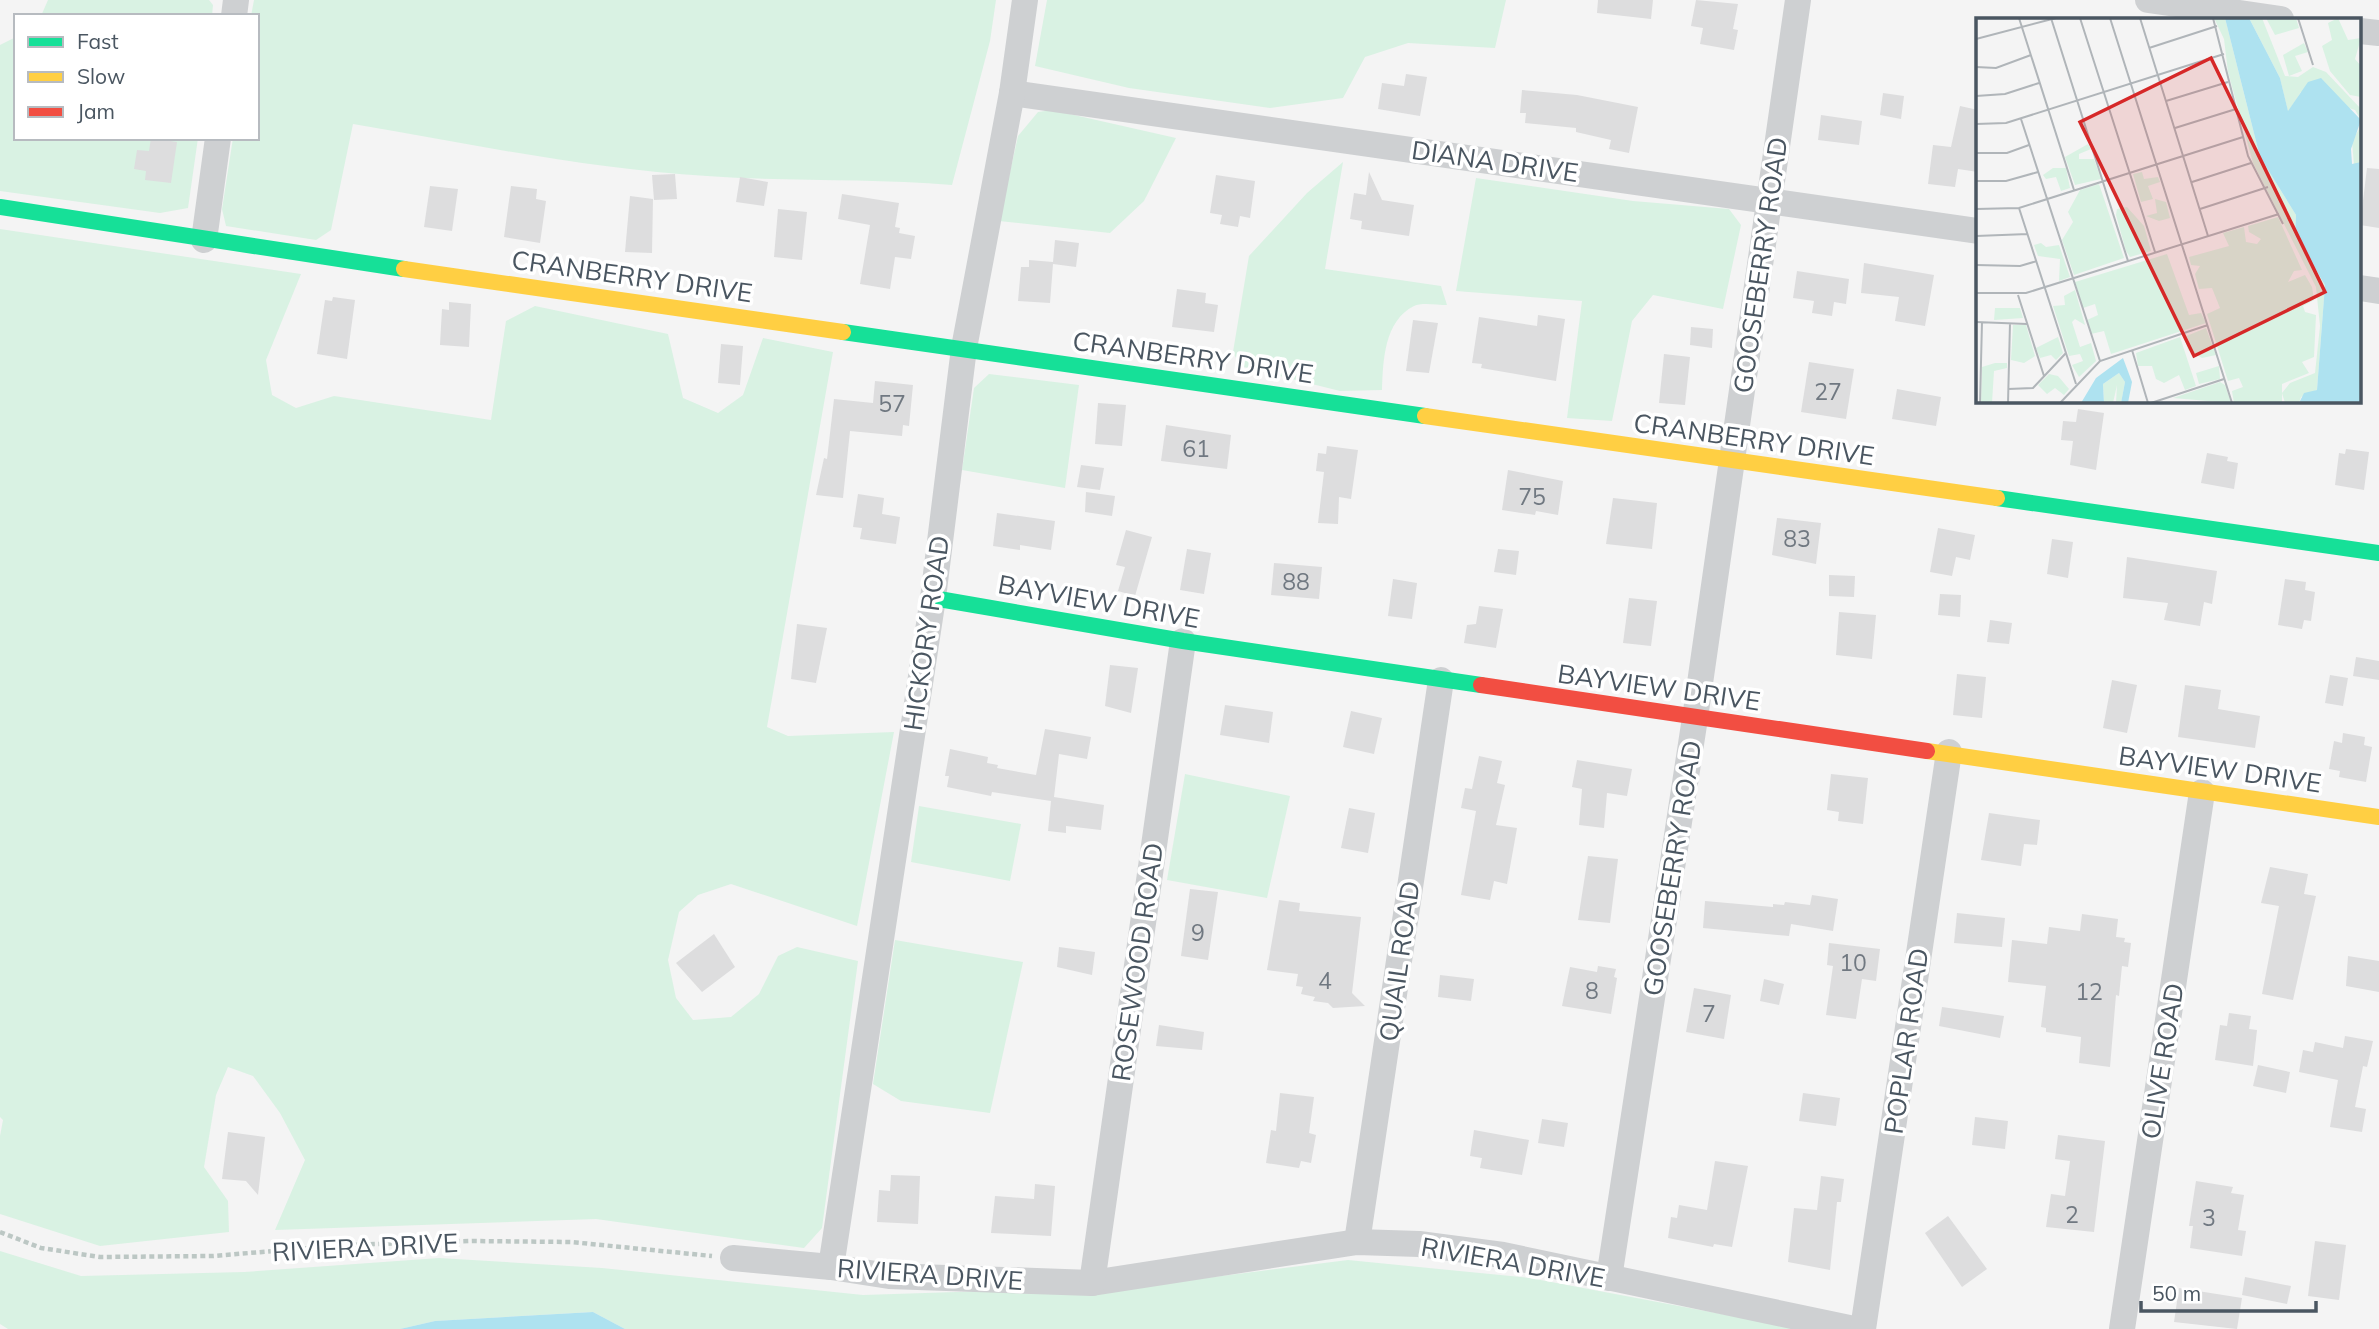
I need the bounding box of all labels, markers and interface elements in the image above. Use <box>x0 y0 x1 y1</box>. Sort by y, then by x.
legend <box>14 14 259 140</box>
inset map <box>1976 18 2362 402</box>
text: Fast <box>77 28 119 54</box>
text: Slow <box>77 63 125 89</box>
text: Jam <box>77 98 115 124</box>
street label: DIANA DRIVE <box>1409 133 1581 189</box>
street label: GOOSEBERRY ROAD <box>1726 135 1794 395</box>
street label: CRANBERRY DRIVE <box>509 243 755 309</box>
street label: CRANBERRY DRIVE <box>1070 324 1316 390</box>
house number: 27 <box>1814 377 1842 406</box>
house number: 57 <box>878 389 906 418</box>
street label: CRANBERRY DRIVE <box>1631 406 1877 472</box>
house number: 61 <box>1182 434 1210 463</box>
house number: 75 <box>1518 482 1546 511</box>
house number: 83 <box>1783 524 1811 553</box>
street label: HICKORY ROAD <box>896 533 956 733</box>
street label: BAYVIEW DRIVE <box>996 567 1202 635</box>
house number: 88 <box>1282 567 1310 596</box>
street label: BAYVIEW DRIVE <box>1556 656 1762 718</box>
street label: GOOSEBERRY ROAD <box>1636 738 1708 998</box>
street label: BAYVIEW DRIVE <box>2117 738 2323 800</box>
street label: ROSEWOOD ROAD <box>1104 841 1170 1083</box>
street label: QUAIL ROAD <box>1371 879 1427 1043</box>
house number: 9 <box>1191 918 1205 947</box>
street label: POPLAR ROAD <box>1877 946 1935 1136</box>
house number: 10 <box>1839 948 1867 977</box>
house number: 4 <box>1318 966 1332 995</box>
house number: 8 <box>1585 976 1599 1005</box>
house number: 12 <box>2075 977 2103 1006</box>
street label: OLIVE ROAD <box>2133 981 2191 1141</box>
house number: 7 <box>1702 999 1716 1028</box>
house number: 2 <box>2065 1200 2079 1229</box>
house number: 3 <box>2202 1203 2216 1232</box>
street label: RIVIERA DRIVE <box>271 1226 459 1268</box>
street label: RIVIERA DRIVE <box>1419 1230 1607 1294</box>
street label: RIVIERA DRIVE <box>836 1251 1024 1297</box>
scale bar <box>2141 1270 2316 1314</box>
text: 50 m <box>2152 1280 2201 1306</box>

